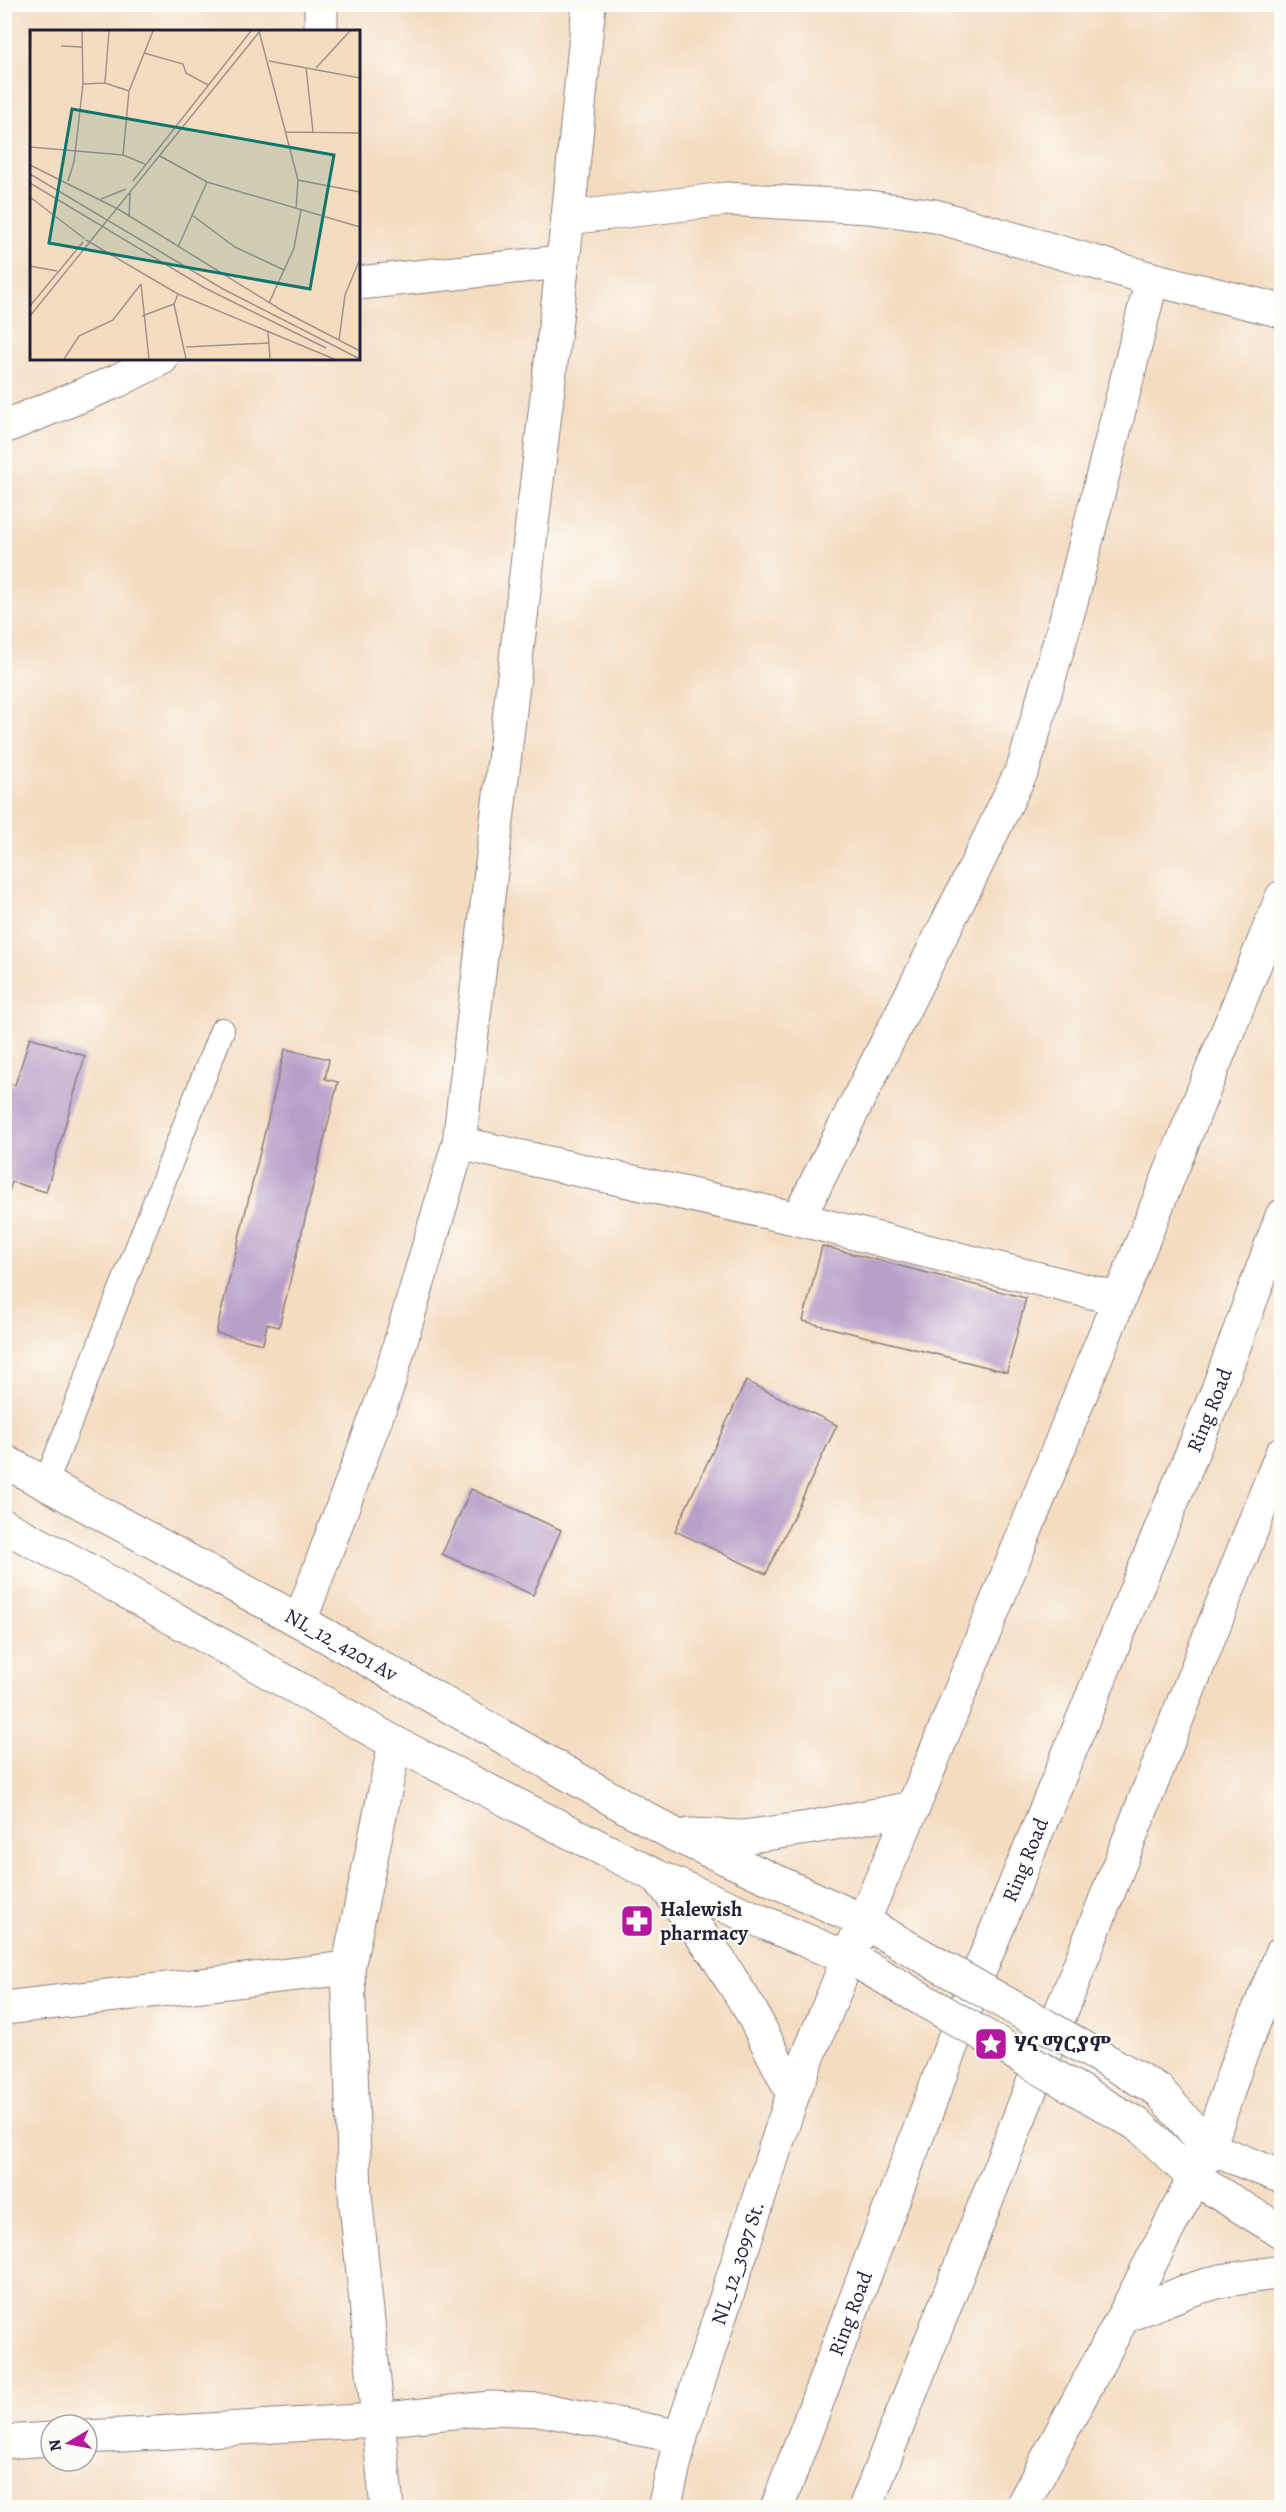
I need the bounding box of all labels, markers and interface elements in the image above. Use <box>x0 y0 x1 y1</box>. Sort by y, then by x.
inset map <box>30 30 360 360</box>
street label: Ring Road <box>1180 1363 1239 1457</box>
street label: NL_12_4201 Av <box>280 1601 403 1688</box>
street label: Ring Road <box>995 1813 1055 1906</box>
place label: Halewish pharmacy <box>660 1895 749 1947</box>
pharmacy icon: Halewish pharmacy <box>619 1903 655 1939</box>
place icon: ሃና ማርያም <box>973 2026 1009 2062</box>
place label: ሃና ማርያም <box>1014 2030 1111 2058</box>
street label: NL_12_3097 St. <box>704 2197 771 2329</box>
street label: Ring Road <box>822 2266 879 2360</box>
north arrow <box>39 2413 99 2473</box>
text: N <box>43 2437 67 2453</box>

